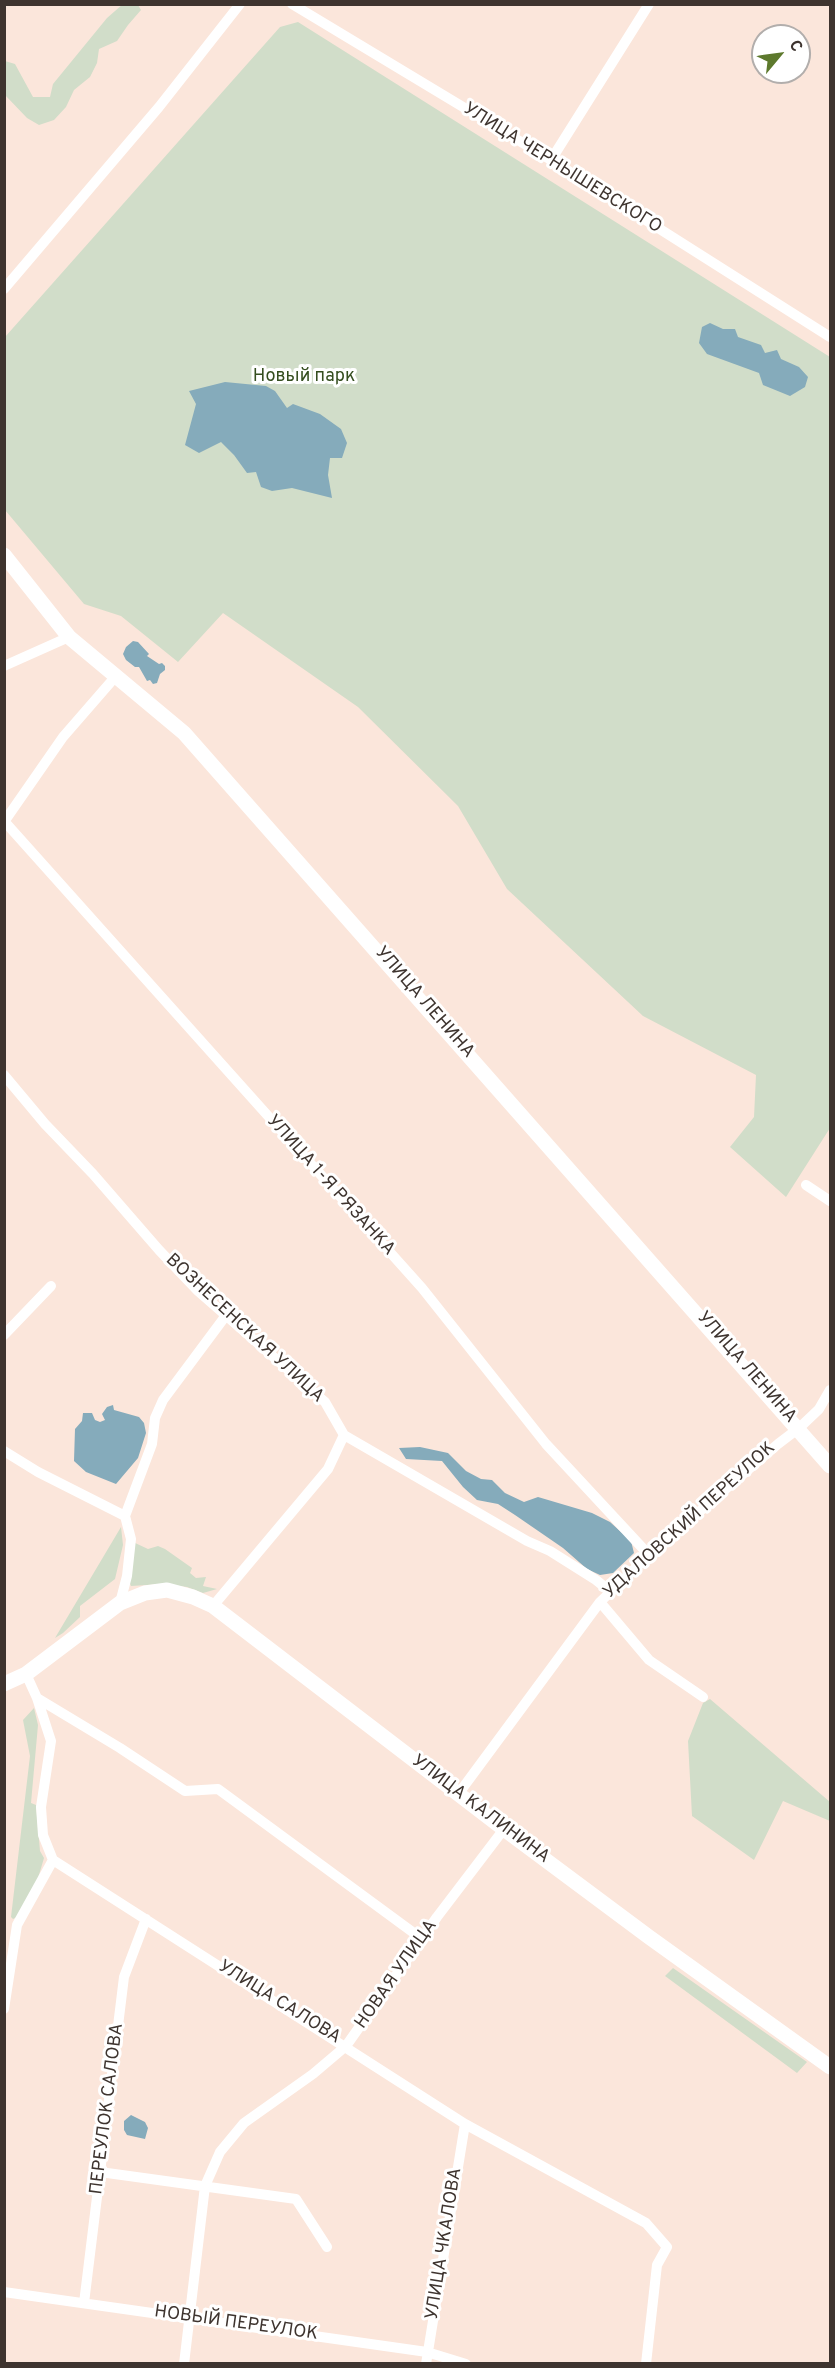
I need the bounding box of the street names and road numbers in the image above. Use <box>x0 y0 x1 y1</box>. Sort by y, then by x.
street label: УЛИЦА ЧЕРНЫШЕВСКОГО <box>459 99 665 239</box>
street label: УЛИЦА ЛЕНИНА <box>370 943 478 1063</box>
street label: УЛИЦА 1-Я РЯЗАНКА <box>261 1111 399 1261</box>
street label: ВОЗНЕСЕНСКАЯ УЛИЦА <box>160 1250 328 1408</box>
street label: УЛИЦА ЛЕНИНА <box>692 1308 800 1428</box>
street label: УДАЛОВСКИЙ ПЕРЕУЛОК <box>600 1438 780 1604</box>
street label: УЛИЦА КАЛИНИНА <box>407 1751 553 1869</box>
street label: НОВАЯ УЛИЦА <box>351 1916 443 2034</box>
street label: УЛИЦА САЛОВА <box>214 1957 344 2049</box>
street label: ПЕРЕУЛОК САЛОВА <box>87 2022 129 2196</box>
street label: УЛИЦА ЧКАЛОВА <box>422 2167 468 2321</box>
street label: НОВЫЙ ПЕРЕУЛОК <box>153 2302 319 2346</box>

